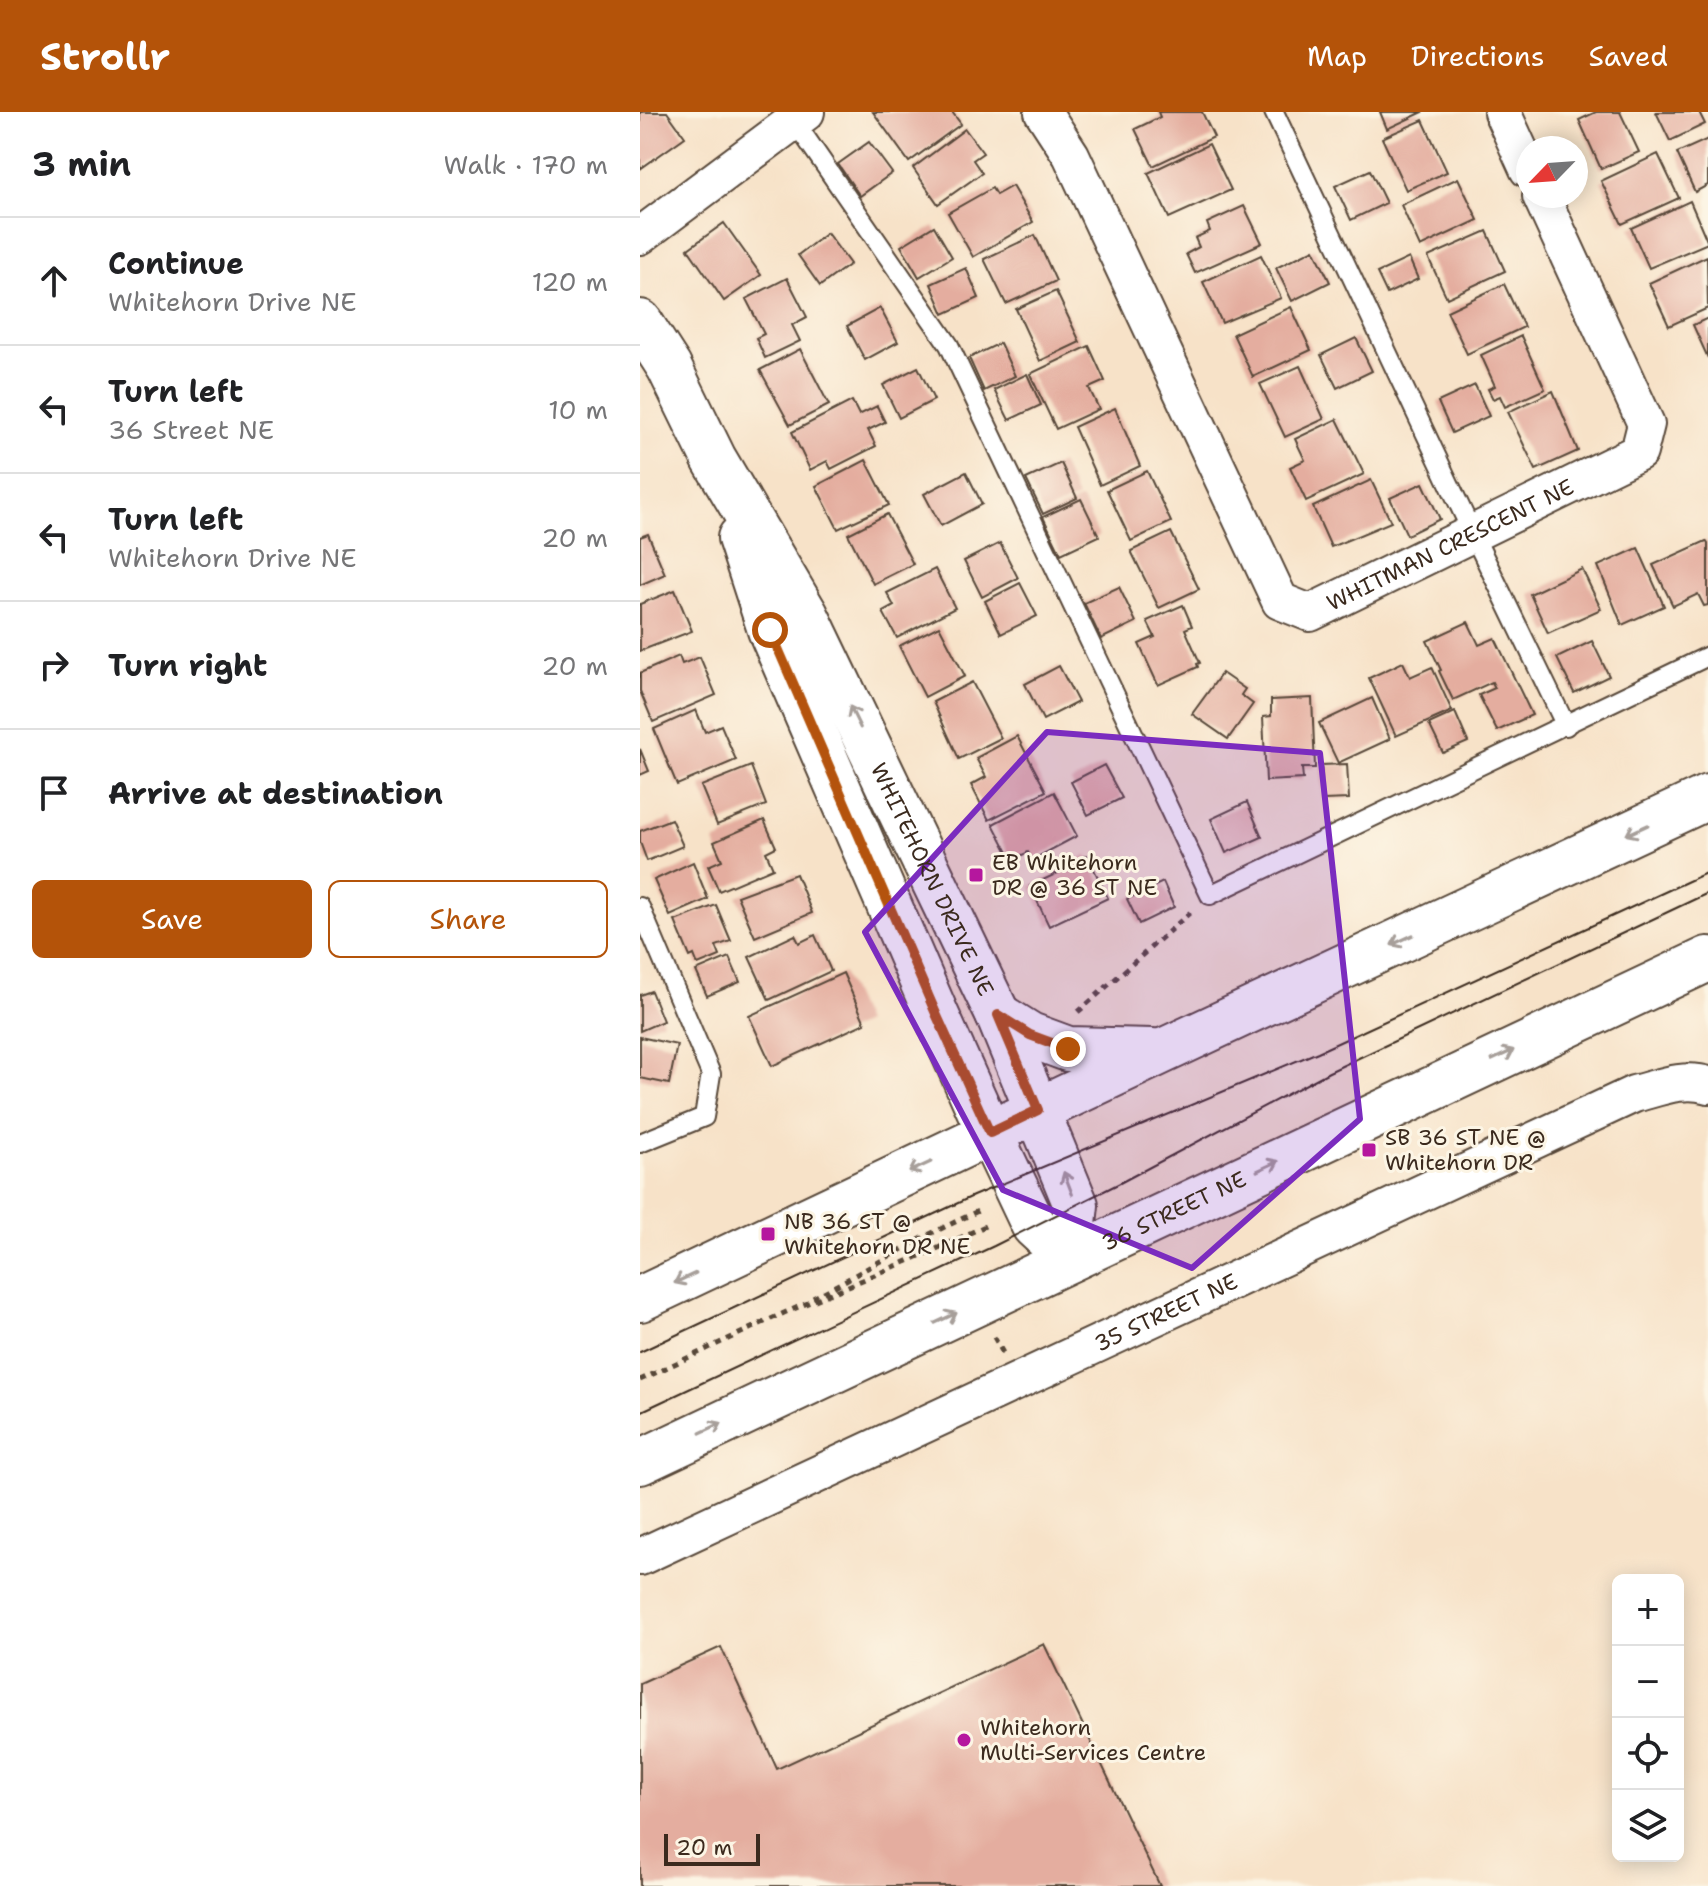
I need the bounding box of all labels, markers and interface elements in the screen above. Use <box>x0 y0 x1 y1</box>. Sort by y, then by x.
text: Strollr <box>40 31 170 82</box>
text: Map <box>1307 37 1367 75</box>
text: Directions <box>1411 37 1545 75</box>
text: Saved <box>1589 37 1668 75</box>
north arrow <box>1516 136 1588 208</box>
text: 3 min <box>32 141 131 187</box>
text: Walk · 170 m <box>444 147 608 182</box>
text: Continue <box>108 243 244 284</box>
icon: ahead <box>32 259 76 303</box>
text: 120 m <box>532 264 608 299</box>
text: Whitehorn Drive NE <box>108 284 357 319</box>
text: Turn left <box>108 371 243 412</box>
icon: left <box>32 387 76 431</box>
text: 10 m <box>548 392 608 427</box>
text: 36 Street NE <box>108 412 274 447</box>
street label: WHITMAN CRESCENT NE <box>1322 472 1578 617</box>
text: Turn left <box>108 499 243 540</box>
icon: left <box>32 515 76 559</box>
text: 20 m <box>541 520 608 555</box>
text: Whitehorn Drive NE <box>108 540 357 575</box>
route start <box>752 612 788 648</box>
icon: right <box>32 643 76 687</box>
text: Turn right <box>108 645 267 686</box>
text: 20 m <box>541 648 608 683</box>
one-way arrow <box>847 706 862 730</box>
street label: WHITEHORN DRIVE NE <box>864 758 1001 1000</box>
icon: arrive <box>32 771 76 815</box>
text: Arrive at destination <box>108 773 443 814</box>
one-way arrow <box>1626 823 1650 838</box>
place label: EB Whitehorn DR @ 36 ST NE <box>992 848 1157 902</box>
marker: EB Whitehorn DR @ 36 ST NE <box>967 866 985 884</box>
button: Save <box>32 880 312 958</box>
button: Share <box>328 880 608 958</box>
one-way arrow <box>1390 933 1414 948</box>
route end <box>1050 1031 1086 1067</box>
one-way arrow <box>1491 1047 1515 1062</box>
place label: SB 36 ST NE @ Whitehorn DR <box>1385 1123 1546 1177</box>
marker: SB 36 ST NE @ Whitehorn DR <box>1360 1141 1378 1159</box>
one-way arrow <box>1255 1158 1279 1173</box>
one-way arrow <box>908 1159 932 1175</box>
street label: 36 STREET NE <box>1097 1164 1251 1257</box>
one-way arrow <box>1060 1171 1074 1196</box>
place label: NB 36 ST @ Whitehorn DR NE <box>784 1207 970 1261</box>
marker: NB 36 ST @ Whitehorn DR NE <box>759 1225 777 1243</box>
street label: 35 STREET NE <box>1090 1266 1242 1358</box>
one-way arrow <box>673 1271 697 1286</box>
one-way arrow <box>933 1310 957 1325</box>
one-way arrow <box>698 1420 722 1435</box>
map controls <box>1612 1574 1684 1862</box>
button: + <box>1612 1574 1684 1646</box>
button: − <box>1612 1646 1684 1718</box>
place label: Whitehorn Multi-Services Centre <box>980 1713 1206 1767</box>
button: locate <box>1612 1718 1684 1790</box>
marker: Whitehorn Multi-Services Centre <box>955 1731 973 1749</box>
button: layers <box>1612 1790 1684 1862</box>
scale bar <box>664 1830 760 1866</box>
text: 20 m <box>676 1833 733 1862</box>

